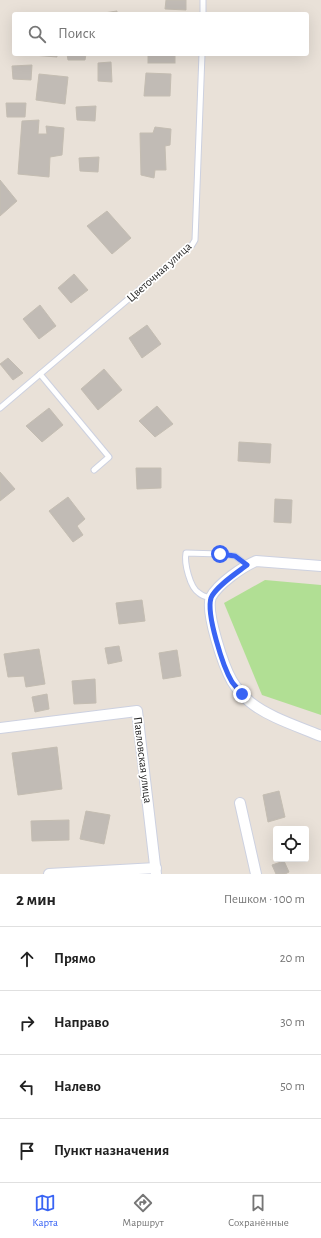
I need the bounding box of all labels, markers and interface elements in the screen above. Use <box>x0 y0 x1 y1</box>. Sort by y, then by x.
search box <box>12 12 309 56</box>
icon: search <box>26 23 48 45</box>
text: Поиск <box>58 26 96 41</box>
street label: Цветочная улица <box>124 240 195 305</box>
route start <box>211 545 229 563</box>
route end <box>233 685 251 703</box>
street label: Павловская улица <box>131 716 154 805</box>
map controls <box>273 826 309 862</box>
button: locate <box>273 826 309 862</box>
text: 2 мин <box>16 891 56 908</box>
text: Пешком · 100 m <box>224 893 305 906</box>
icon: ahead <box>16 948 38 970</box>
text: Прямо <box>54 951 96 966</box>
text: 20 m <box>280 952 305 965</box>
icon: right <box>16 1012 38 1034</box>
text: Направо <box>54 1015 109 1030</box>
text: 30 m <box>280 1016 305 1029</box>
icon: left <box>16 1076 38 1098</box>
text: Налево <box>54 1079 101 1094</box>
text: 50 m <box>280 1080 305 1093</box>
icon: arrive <box>16 1140 38 1162</box>
text: Пункт назначения <box>54 1143 169 1158</box>
tab: Карта <box>32 1192 58 1229</box>
tab: Маршрут <box>122 1192 164 1229</box>
tab: Сохранённые <box>228 1192 289 1229</box>

